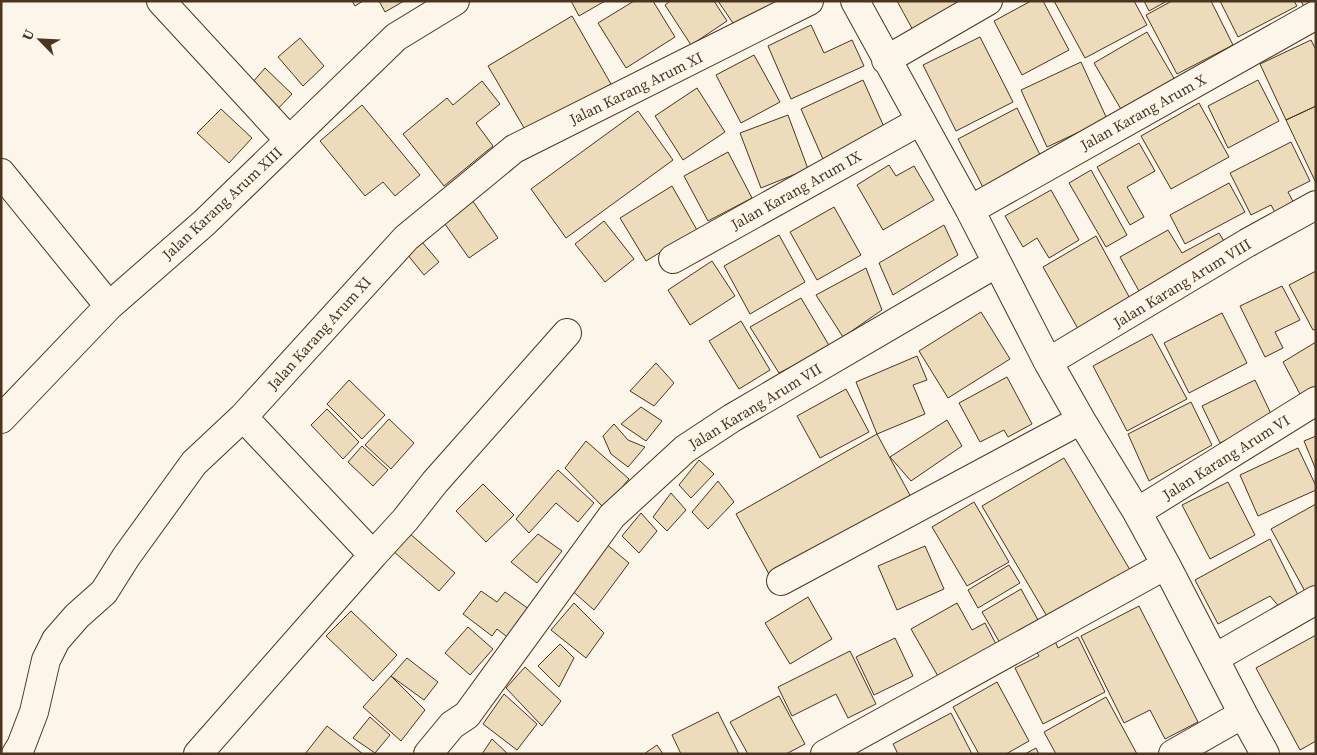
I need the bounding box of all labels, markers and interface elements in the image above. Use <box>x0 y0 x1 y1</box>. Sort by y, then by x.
north arrow <box>15 15 65 65</box>
text: U <box>17 26 39 43</box>
street label: Jalan Karang Arum XI <box>565 47 706 130</box>
street label: Jalan Karang Arum X <box>1076 69 1210 156</box>
street label: Jalan Karang Arum XIII <box>157 142 287 265</box>
street label: Jalan Karang Arum IX <box>726 145 865 235</box>
street label: Jalan Karang Arum VIII <box>1108 234 1255 333</box>
street label: Jalan Karang Arum XI <box>262 272 376 395</box>
street label: Jalan Karang Arum VII <box>684 358 825 455</box>
street label: Jalan Karang Arum VI <box>1158 409 1294 505</box>

